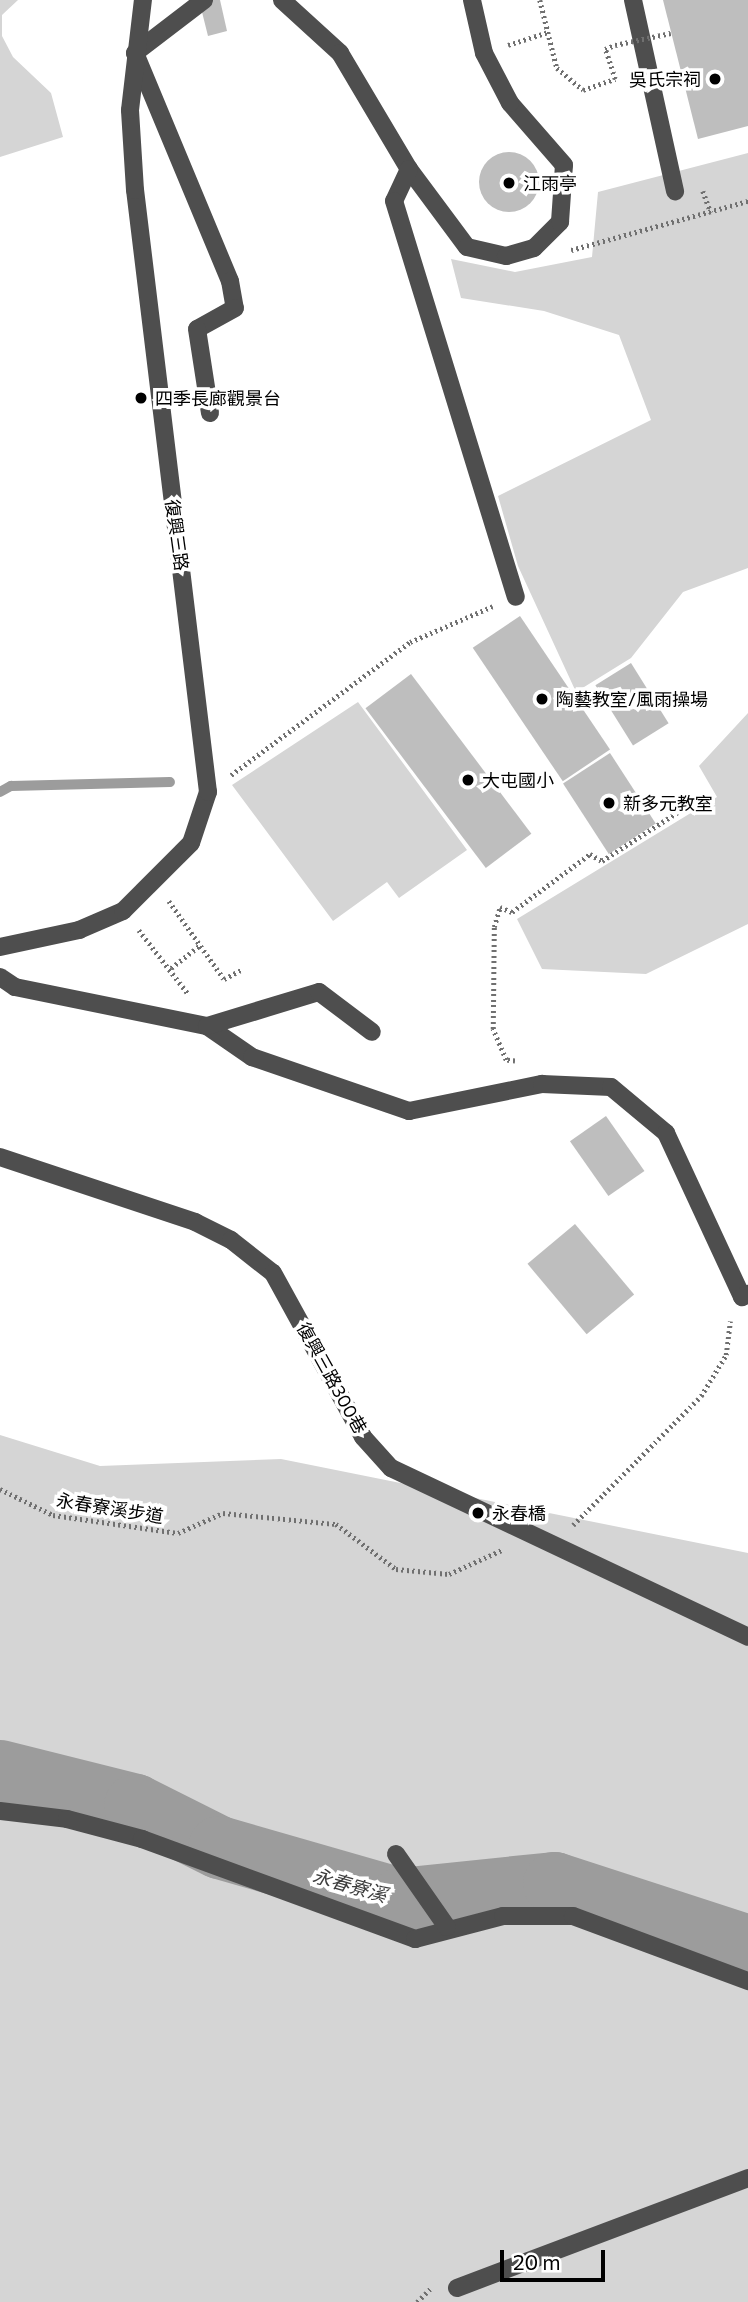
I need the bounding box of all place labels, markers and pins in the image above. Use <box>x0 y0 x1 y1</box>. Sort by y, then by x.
place label: 吳氏宗祠 <box>629 68 701 90</box>
marker: 吳氏宗祠 <box>707 71 723 87</box>
place label: 江雨亭 <box>523 172 577 194</box>
marker: 江雨亭 <box>501 175 517 191</box>
place label: 四季長廊觀景台 <box>155 387 281 409</box>
marker: 四季長廊觀景台 <box>133 390 149 406</box>
place label: 陶藝教室/風雨操場 <box>556 688 708 710</box>
marker: 陶藝教室/風雨操場 <box>534 691 550 707</box>
place label: 大屯國小 <box>482 769 554 791</box>
marker: 大屯國小 <box>460 772 476 788</box>
place label: 新多元教室 <box>623 792 713 814</box>
marker: 新多元教室 <box>601 795 617 811</box>
place label: 永春橋 <box>492 1502 546 1524</box>
marker: 永春橋 <box>470 1505 486 1521</box>

